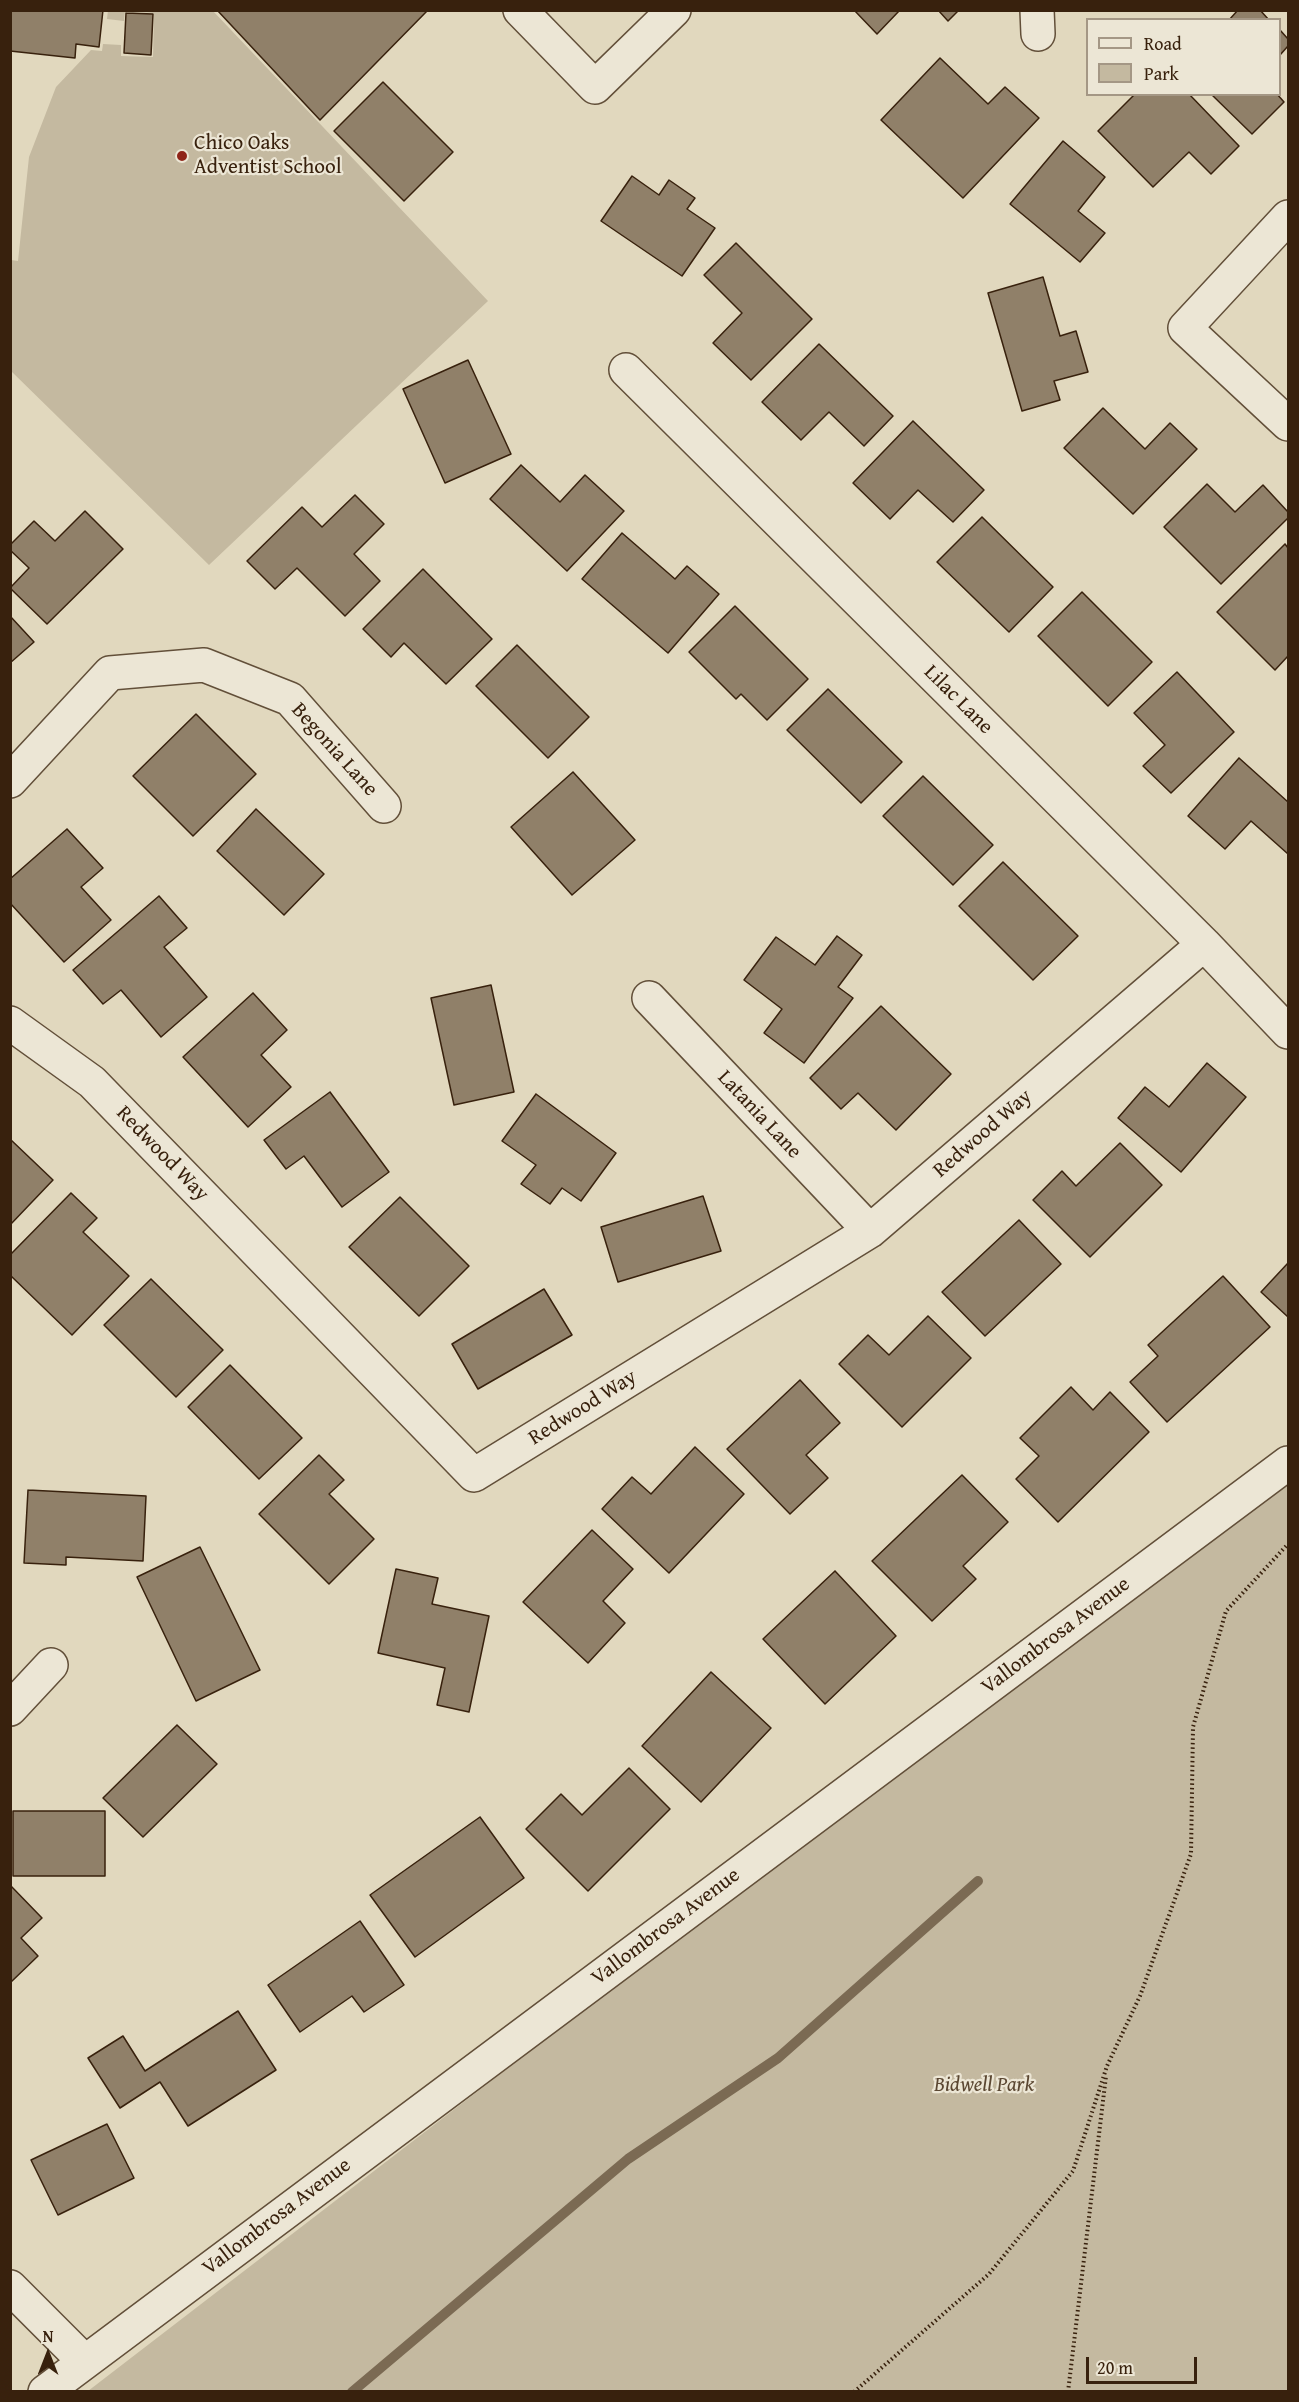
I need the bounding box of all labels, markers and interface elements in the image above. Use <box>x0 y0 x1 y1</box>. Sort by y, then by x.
legend <box>1086 18 1281 96</box>
text: Road <box>1144 30 1182 57</box>
text: Park <box>1144 60 1179 87</box>
place label: Chico Oaks Adventist School <box>194 131 342 181</box>
marker: Chico Oaks Adventist School <box>175 149 189 163</box>
street label: Lilac Lane <box>918 660 998 740</box>
street label: Begonia Lane <box>286 698 382 802</box>
street label: Latania Lane <box>712 1066 806 1164</box>
street label: Redwood Way <box>929 1084 1037 1184</box>
street label: Redwood Way <box>110 1101 214 1207</box>
street label: Redwood Way <box>524 1365 642 1451</box>
street label: Vallombrosa Avenue <box>977 1572 1135 1700</box>
street label: Vallombrosa Avenue <box>587 1863 745 1991</box>
park label: Bidwell Park <box>934 2073 1034 2099</box>
street label: Vallombrosa Avenue <box>198 2153 356 2281</box>
north arrow <box>18 2324 78 2384</box>
text: N <box>43 2324 53 2348</box>
scale bar <box>1089 2345 1200 2383</box>
text: 20 m <box>1097 2354 1133 2381</box>

